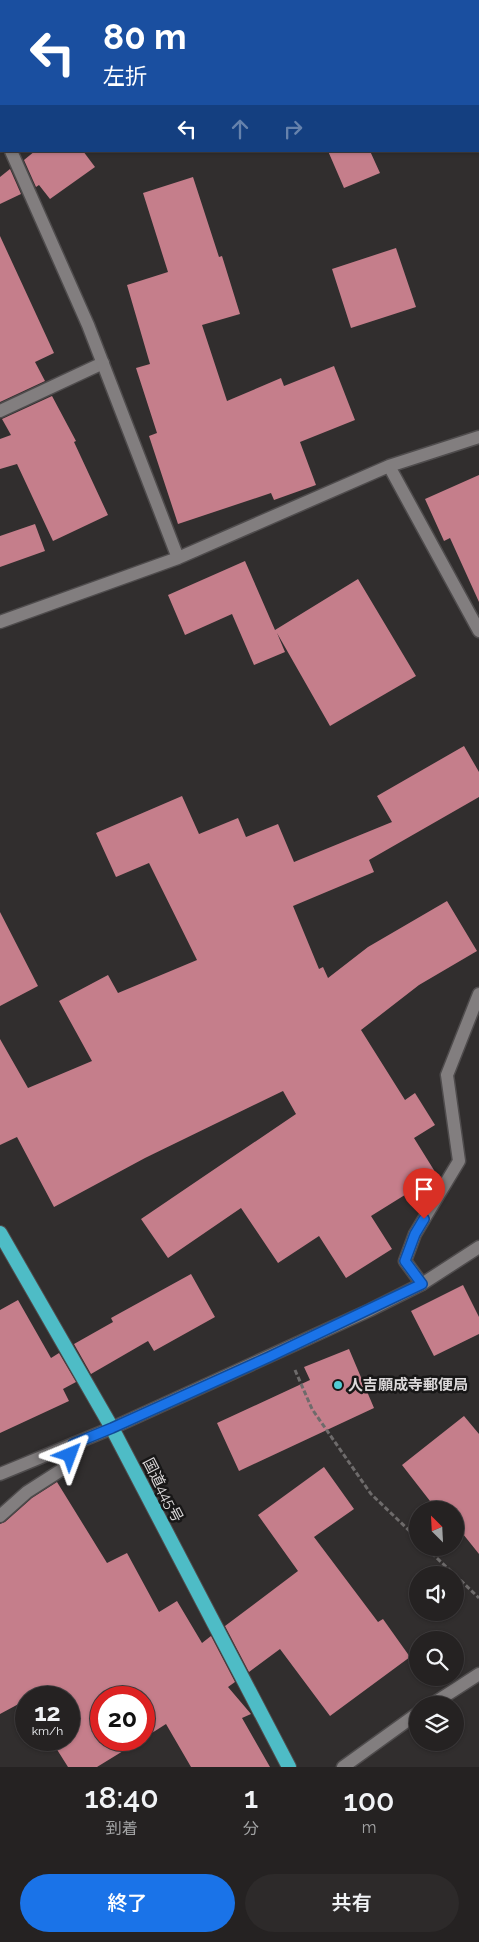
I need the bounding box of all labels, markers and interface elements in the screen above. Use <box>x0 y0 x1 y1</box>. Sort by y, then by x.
text: 80 m <box>103 16 187 57</box>
icon: left <box>20 20 85 85</box>
text: 左折 <box>103 63 147 89</box>
icon: left <box>173 115 201 143</box>
icon: ahead <box>226 115 254 143</box>
icon: right <box>279 115 307 143</box>
pin <box>403 1168 445 1219</box>
icon: arrive <box>410 1175 438 1203</box>
place label: 人吉願成寺郵便局 <box>348 1376 468 1394</box>
marker: 人吉願成寺郵便局 <box>332 1379 344 1391</box>
position arrow <box>43 1428 95 1480</box>
street label: 国道445号 <box>139 1455 187 1525</box>
north arrow <box>409 1501 464 1556</box>
map controls <box>409 1501 464 1751</box>
button: sound <box>409 1566 464 1621</box>
button: search <box>409 1631 464 1686</box>
speed limit sign: 20 <box>90 1686 155 1751</box>
button: layers <box>409 1696 464 1751</box>
text: 12 <box>34 1697 61 1727</box>
text: km/h <box>32 1724 63 1738</box>
text: 18:40 <box>84 1780 159 1815</box>
text: 1 <box>244 1780 258 1815</box>
text: 100 <box>344 1783 395 1818</box>
text: m <box>362 1818 376 1837</box>
text: 到着 <box>106 1819 138 1838</box>
text: 分 <box>243 1819 259 1838</box>
button: 終了 <box>20 1874 235 1932</box>
button: 共有 <box>245 1874 459 1932</box>

